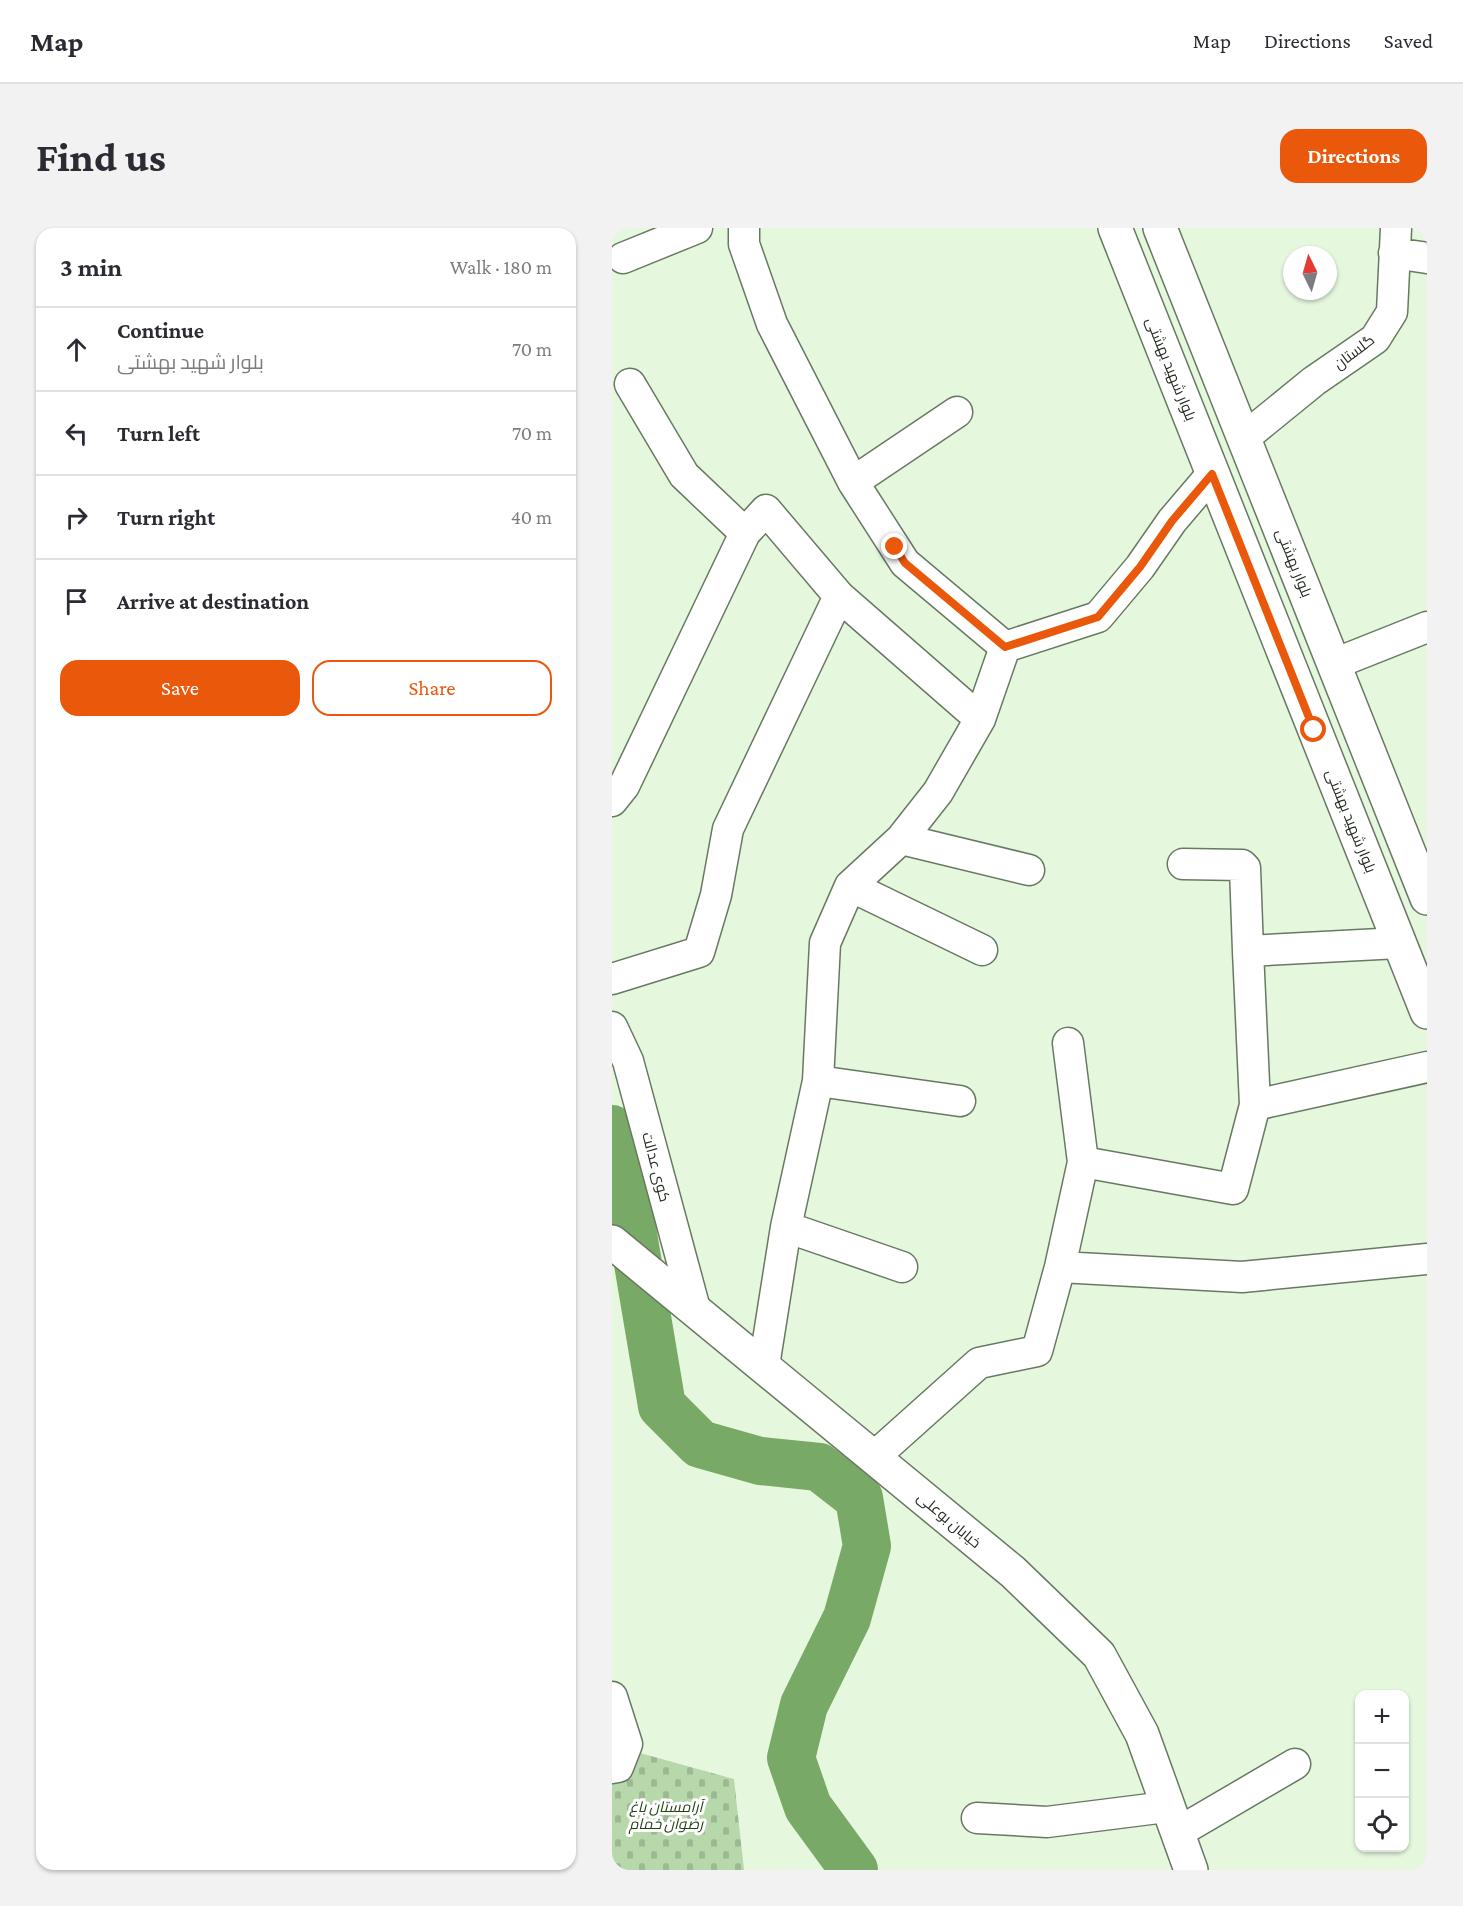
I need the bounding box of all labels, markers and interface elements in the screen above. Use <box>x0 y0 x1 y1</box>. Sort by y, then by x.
text: Map <box>30 26 83 57</box>
text: Map <box>1193 29 1231 53</box>
text: Directions <box>1264 29 1351 53</box>
text: Saved <box>1384 29 1433 53</box>
button: Directions <box>1280 129 1427 183</box>
text: Find us <box>36 133 166 180</box>
north arrow <box>1283 246 1337 300</box>
text: 3 min <box>60 253 122 282</box>
text: Walk · 180 m <box>450 256 552 278</box>
street label: بلوار شهید بهشتی <box>1141 315 1199 424</box>
text: Continue <box>117 318 204 343</box>
street label: گلستان <box>1331 332 1379 374</box>
icon: ahead <box>60 333 93 366</box>
text: 70 m <box>512 338 552 360</box>
text: بلوار شهید بهشتی <box>117 351 264 373</box>
icon: left <box>60 417 93 450</box>
text: Turn left <box>117 421 200 446</box>
text: 70 m <box>512 422 552 444</box>
icon: right <box>60 501 93 534</box>
text: Turn right <box>117 505 215 530</box>
text: 40 m <box>511 506 552 528</box>
street label: بلوار بهشتی <box>1271 526 1315 600</box>
route end <box>881 533 907 559</box>
icon: arrive <box>60 585 93 618</box>
text: Arrive at destination <box>117 589 309 614</box>
button: Save <box>60 660 300 716</box>
button: Share <box>312 660 552 716</box>
route start <box>1300 716 1326 742</box>
street label: بلوار شهید بهشتی <box>1321 767 1379 876</box>
street label: کوی عدالت <box>637 1130 673 1204</box>
street label: خیابان بوعلی <box>913 1489 984 1553</box>
map controls <box>1355 1690 1409 1852</box>
button: + <box>1355 1690 1409 1744</box>
button: − <box>1355 1744 1409 1798</box>
park label: آرامستان باغ رضوان خمام <box>628 1798 705 1834</box>
button: locate <box>1355 1798 1409 1852</box>

